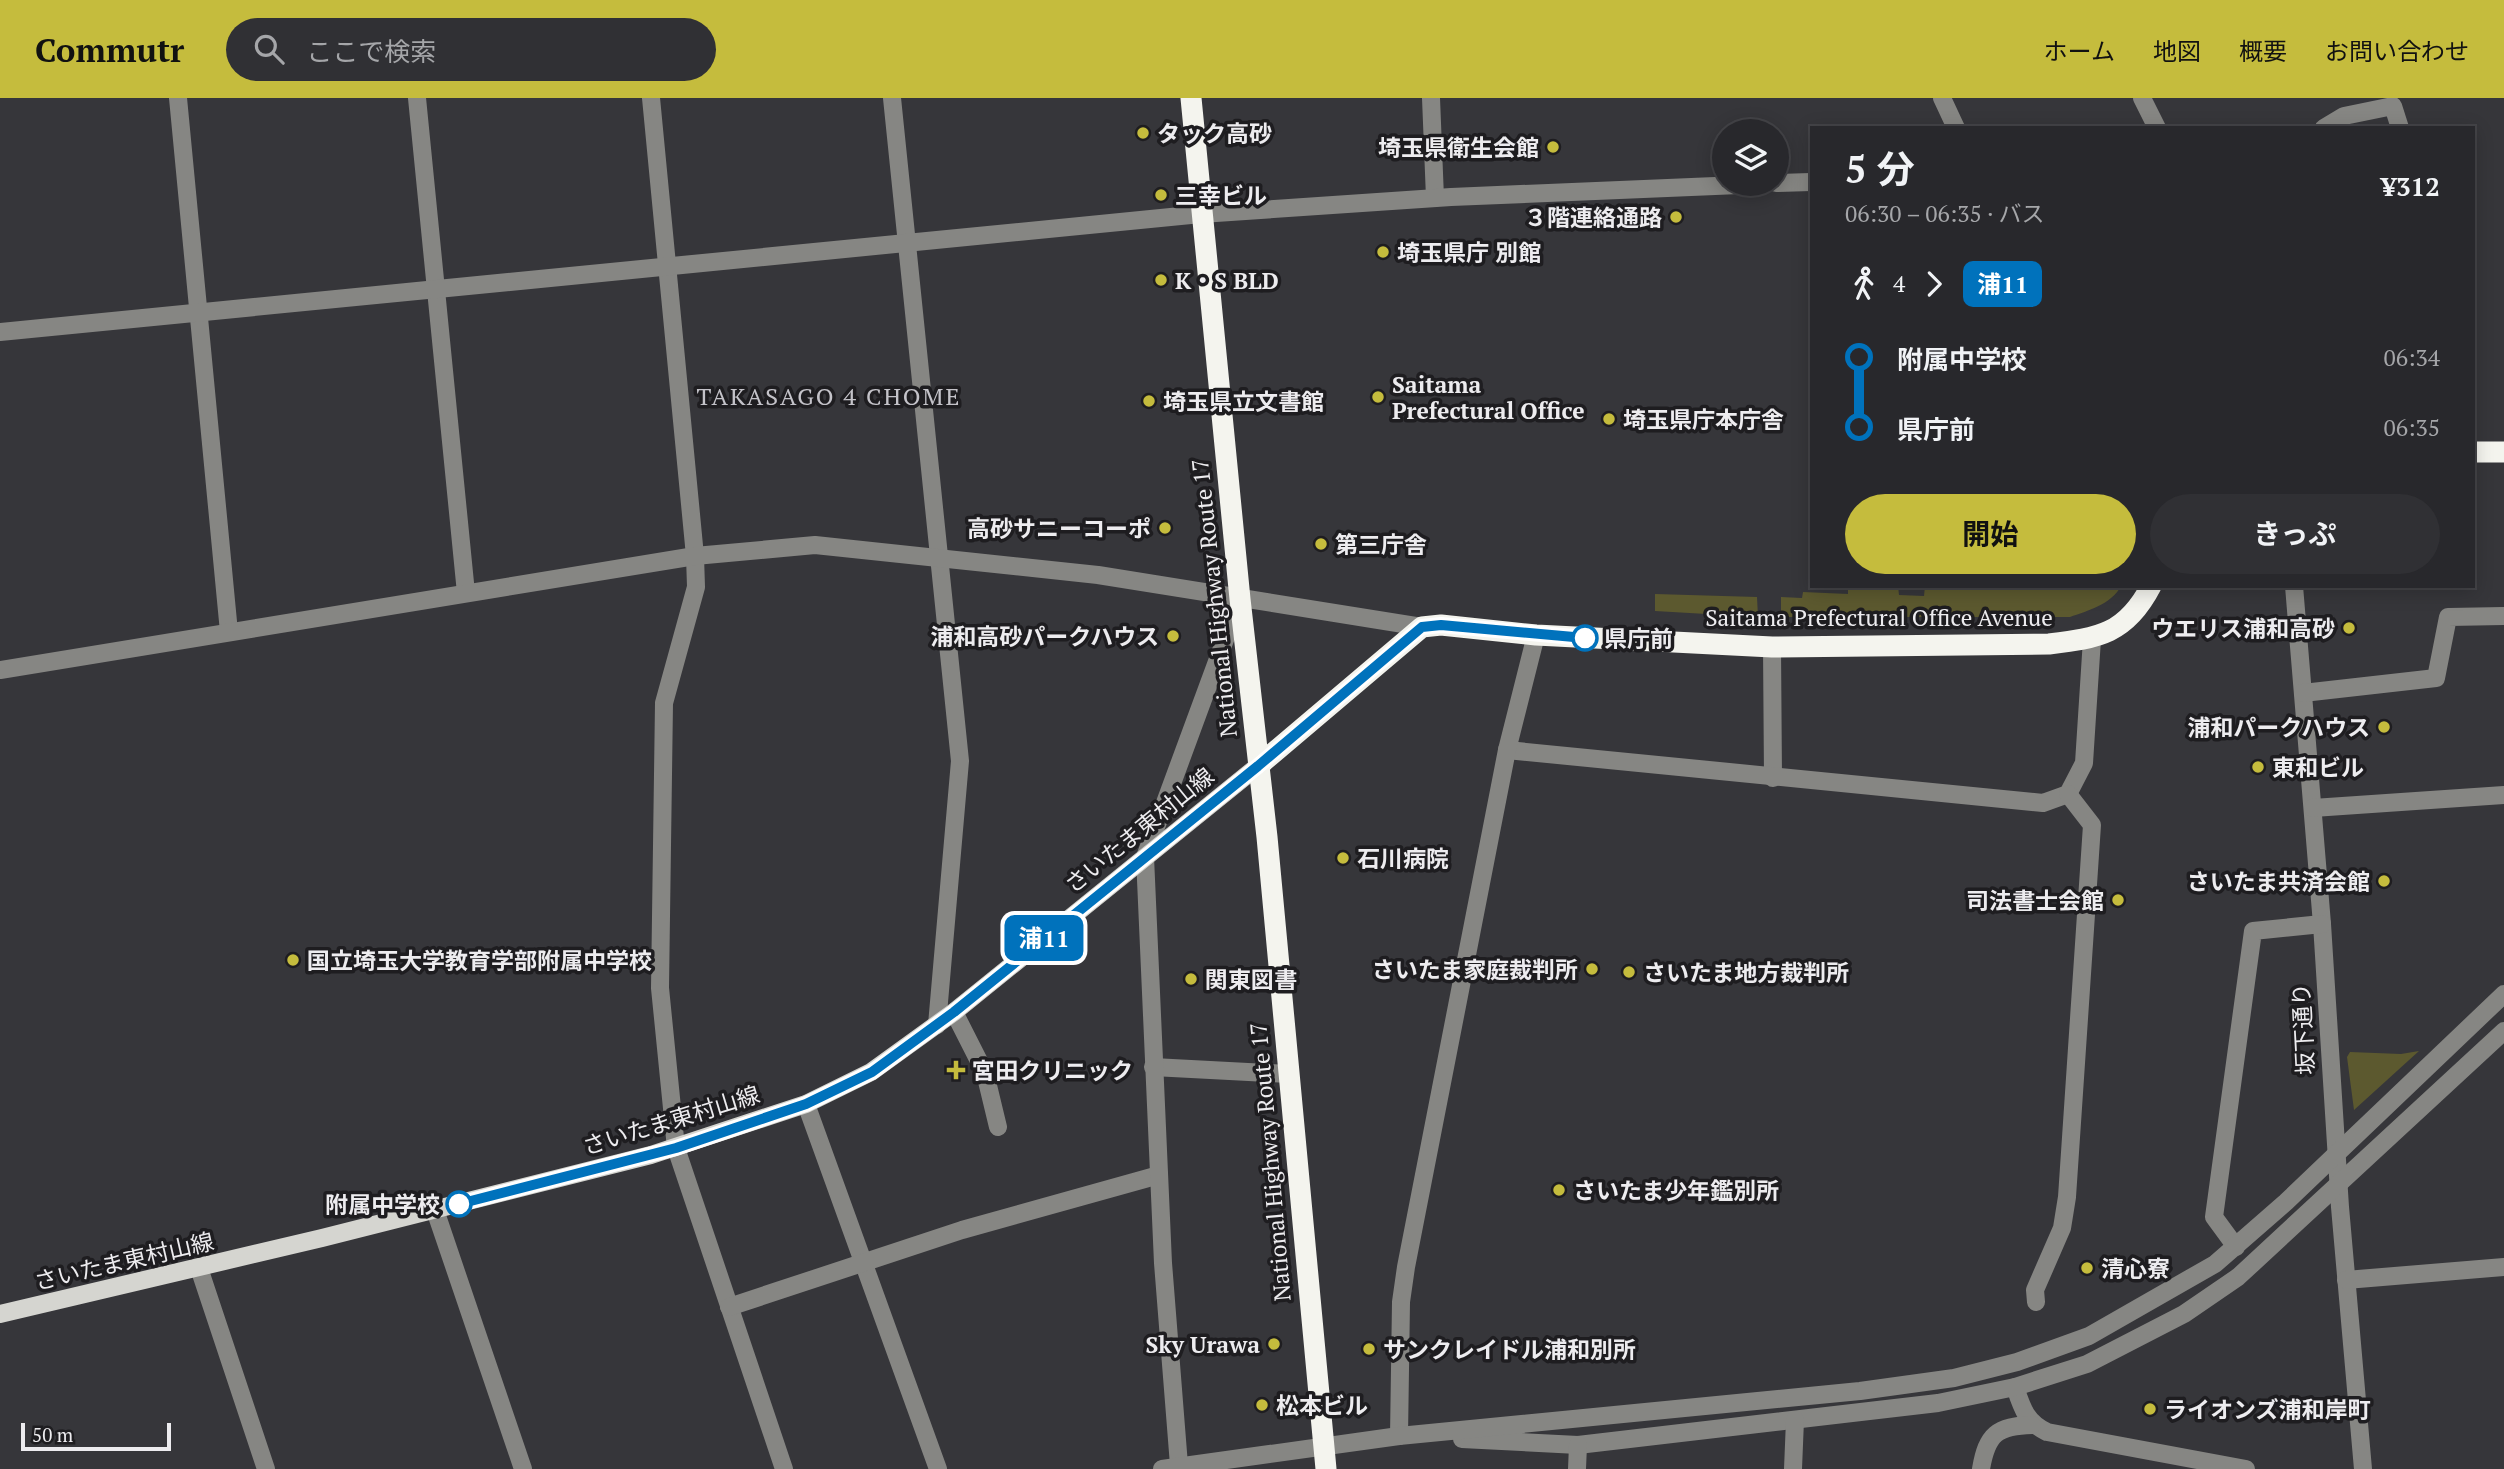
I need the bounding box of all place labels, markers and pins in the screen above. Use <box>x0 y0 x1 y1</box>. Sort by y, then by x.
place label: タック高砂 <box>1157 118 1272 149</box>
marker: タック高砂 <box>1135 125 1151 141</box>
place label: 埼玉県衛生会館 <box>1378 132 1539 163</box>
marker: 埼玉県衛生会館 <box>1545 139 1561 155</box>
place label: 三幸ビル <box>1175 180 1267 211</box>
marker: 三幸ビル <box>1153 187 1169 203</box>
place label: ３階連絡通路 <box>1524 202 1662 233</box>
marker: ３階連絡通路 <box>1668 209 1684 225</box>
place label: 埼玉県庁 別館 <box>1397 237 1541 268</box>
marker: 埼玉県庁 別館 <box>1375 244 1391 260</box>
place label: K・S BLD <box>1175 265 1279 296</box>
marker: K・S BLD <box>1153 272 1169 288</box>
place label: Saitama Prefectural Office <box>1392 369 1585 426</box>
place label: 埼玉県立文書館 <box>1163 386 1324 417</box>
marker: Saitama Prefectural Office <box>1370 389 1386 405</box>
marker: 埼玉県立文書館 <box>1141 393 1157 409</box>
place label: 埼玉県庁本庁舎 <box>1623 404 1784 435</box>
marker: 埼玉県庁本庁舎 <box>1601 411 1617 427</box>
place label: 高砂サニーコーポ <box>967 513 1151 544</box>
marker: 高砂サニーコーポ <box>1157 520 1173 536</box>
place label: 第三庁舎 <box>1335 529 1427 560</box>
marker: 第三庁舎 <box>1313 536 1329 552</box>
place label: ウエリス浦和高砂 <box>2151 613 2335 644</box>
marker: ウエリス浦和高砂 <box>2341 620 2357 636</box>
place label: 浦和高砂パークハウス <box>930 621 1159 652</box>
place label: 県庁前 <box>1604 623 1673 654</box>
marker: 県庁前 <box>1572 625 1598 651</box>
marker: 浦和高砂パークハウス <box>1165 628 1181 644</box>
place label: 浦和パークハウス <box>2187 712 2370 743</box>
marker: 浦和パークハウス <box>2376 719 2392 735</box>
place label: 東和ビル <box>2272 752 2364 783</box>
marker: 東和ビル <box>2250 759 2266 775</box>
place label: 石川病院 <box>1357 843 1449 874</box>
marker: 石川病院 <box>1335 850 1351 866</box>
place label: さいたま共済会館 <box>2187 866 2370 897</box>
marker: さいたま共済会館 <box>2376 873 2392 889</box>
place label: 司法書士会館 <box>1966 885 2104 916</box>
marker: 司法書士会館 <box>2110 892 2126 908</box>
place label: 国立埼玉大学教育学部附属中学校 <box>307 945 652 976</box>
marker: 国立埼玉大学教育学部附属中学校 <box>285 952 301 968</box>
place label: さいたま家庭裁判所 <box>1372 954 1578 985</box>
place label: さいたま地方裁判所 <box>1643 957 1849 988</box>
marker: さいたま家庭裁判所 <box>1584 961 1600 977</box>
place label: 関東図書 <box>1205 964 1297 995</box>
marker: さいたま地方裁判所 <box>1621 964 1637 980</box>
marker: 関東図書 <box>1183 971 1199 987</box>
place label: 宮田クリニック <box>972 1055 1133 1086</box>
marker: 宮田クリニック <box>946 1060 966 1080</box>
place label: さいたま少年鑑別所 <box>1573 1175 1779 1206</box>
marker: さいたま少年鑑別所 <box>1551 1182 1567 1198</box>
place label: 附属中学校 <box>325 1189 440 1220</box>
marker: 附属中学校 <box>446 1191 472 1217</box>
place label: 清心寮 <box>2101 1253 2170 1284</box>
marker: 清心寮 <box>2079 1260 2095 1276</box>
place label: Sky Urawa <box>1145 1329 1260 1360</box>
place label: サンクレイドル浦和別所 <box>1383 1334 1636 1365</box>
marker: Sky Urawa <box>1266 1336 1282 1352</box>
marker: サンクレイドル浦和別所 <box>1361 1341 1377 1357</box>
place label: 松本ビル <box>1276 1390 1368 1421</box>
place label: ライオンズ浦和岸町 <box>2164 1394 2371 1425</box>
marker: 松本ビル <box>1254 1397 1270 1413</box>
marker: ライオンズ浦和岸町 <box>2142 1401 2158 1417</box>

